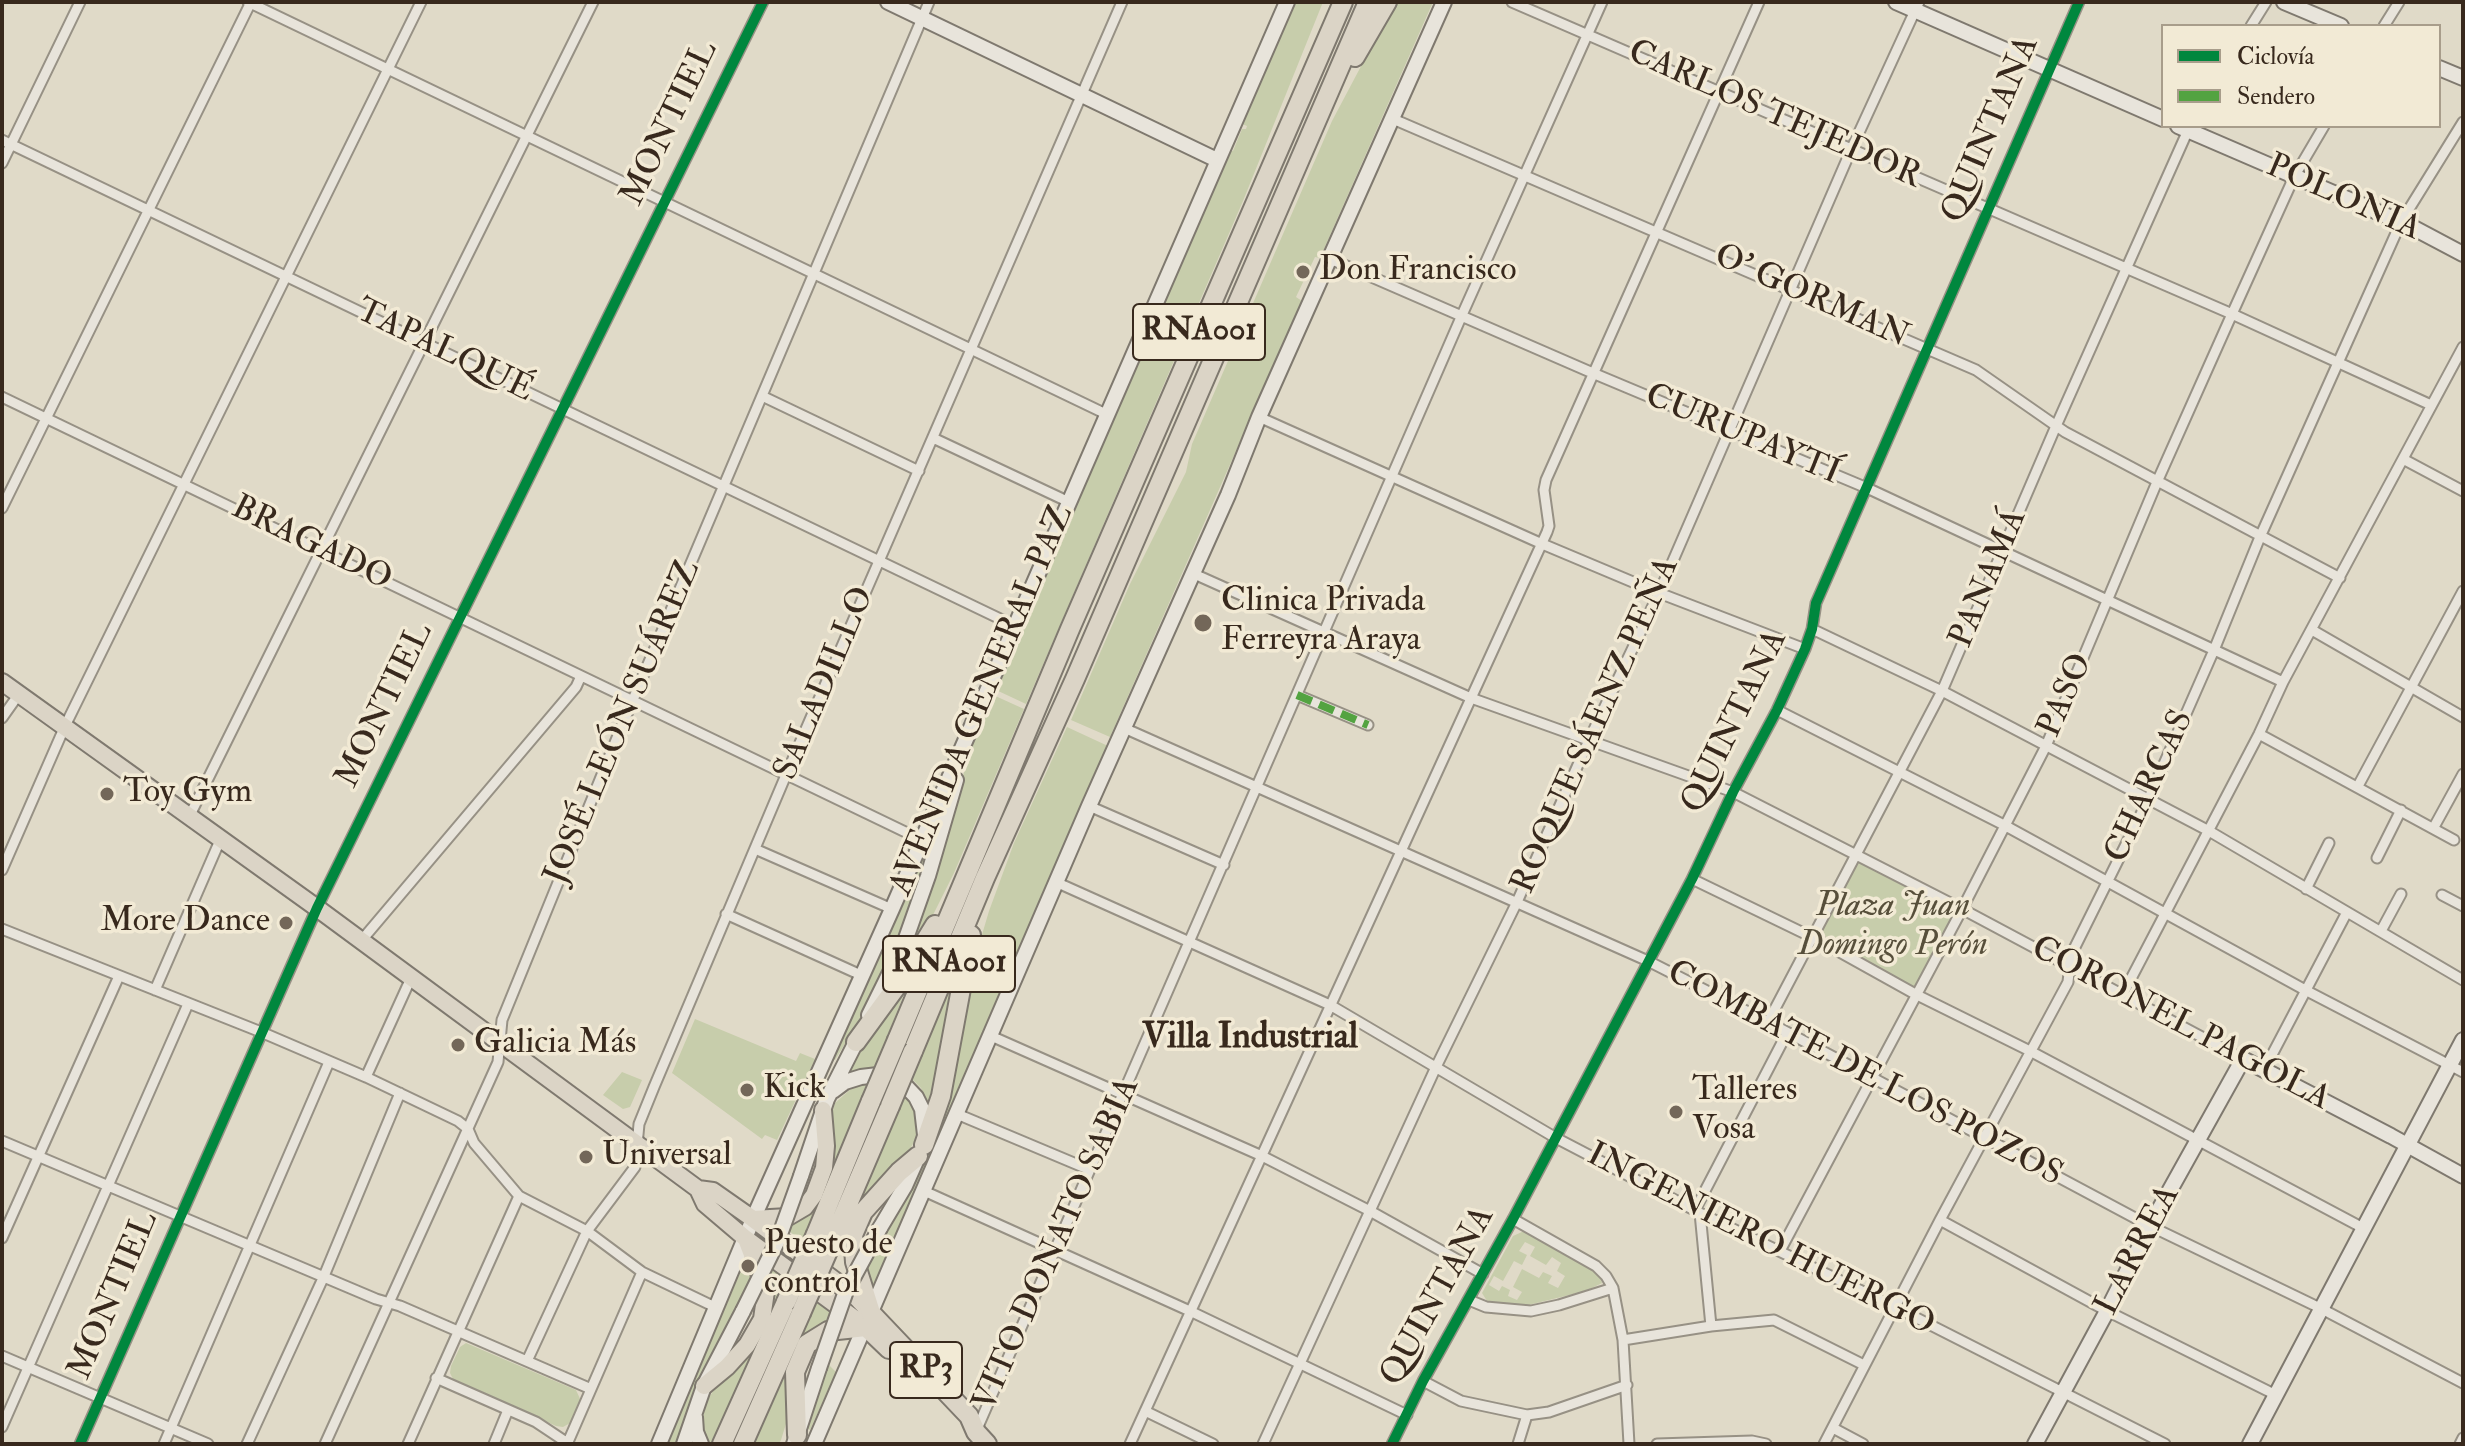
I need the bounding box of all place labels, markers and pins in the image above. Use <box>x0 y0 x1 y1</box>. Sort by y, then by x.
place label: Don Francisco <box>1319 252 1517 292</box>
marker: Don Francisco <box>1294 263 1312 281</box>
place label: Clinica Privada Ferreyra Araya <box>1221 583 1425 662</box>
marker: Clinica Privada Ferreyra Araya <box>1192 612 1214 634</box>
place label: Toy Gym <box>123 774 252 814</box>
marker: Toy Gym <box>98 785 116 803</box>
place label: More Dance <box>100 903 270 943</box>
marker: More Dance <box>277 914 295 932</box>
place label: Galicia Más <box>474 1025 636 1065</box>
marker: Galicia Más <box>449 1036 467 1054</box>
place label: Kick <box>763 1070 826 1110</box>
place label: Talleres Vosa <box>1692 1072 1797 1152</box>
marker: Kick <box>738 1081 756 1099</box>
marker: Talleres Vosa <box>1667 1103 1685 1121</box>
place label: Universal <box>602 1137 732 1177</box>
marker: Universal <box>577 1148 595 1166</box>
place label: Puesto de control <box>764 1226 893 1306</box>
marker: Puesto de control <box>739 1257 757 1275</box>

